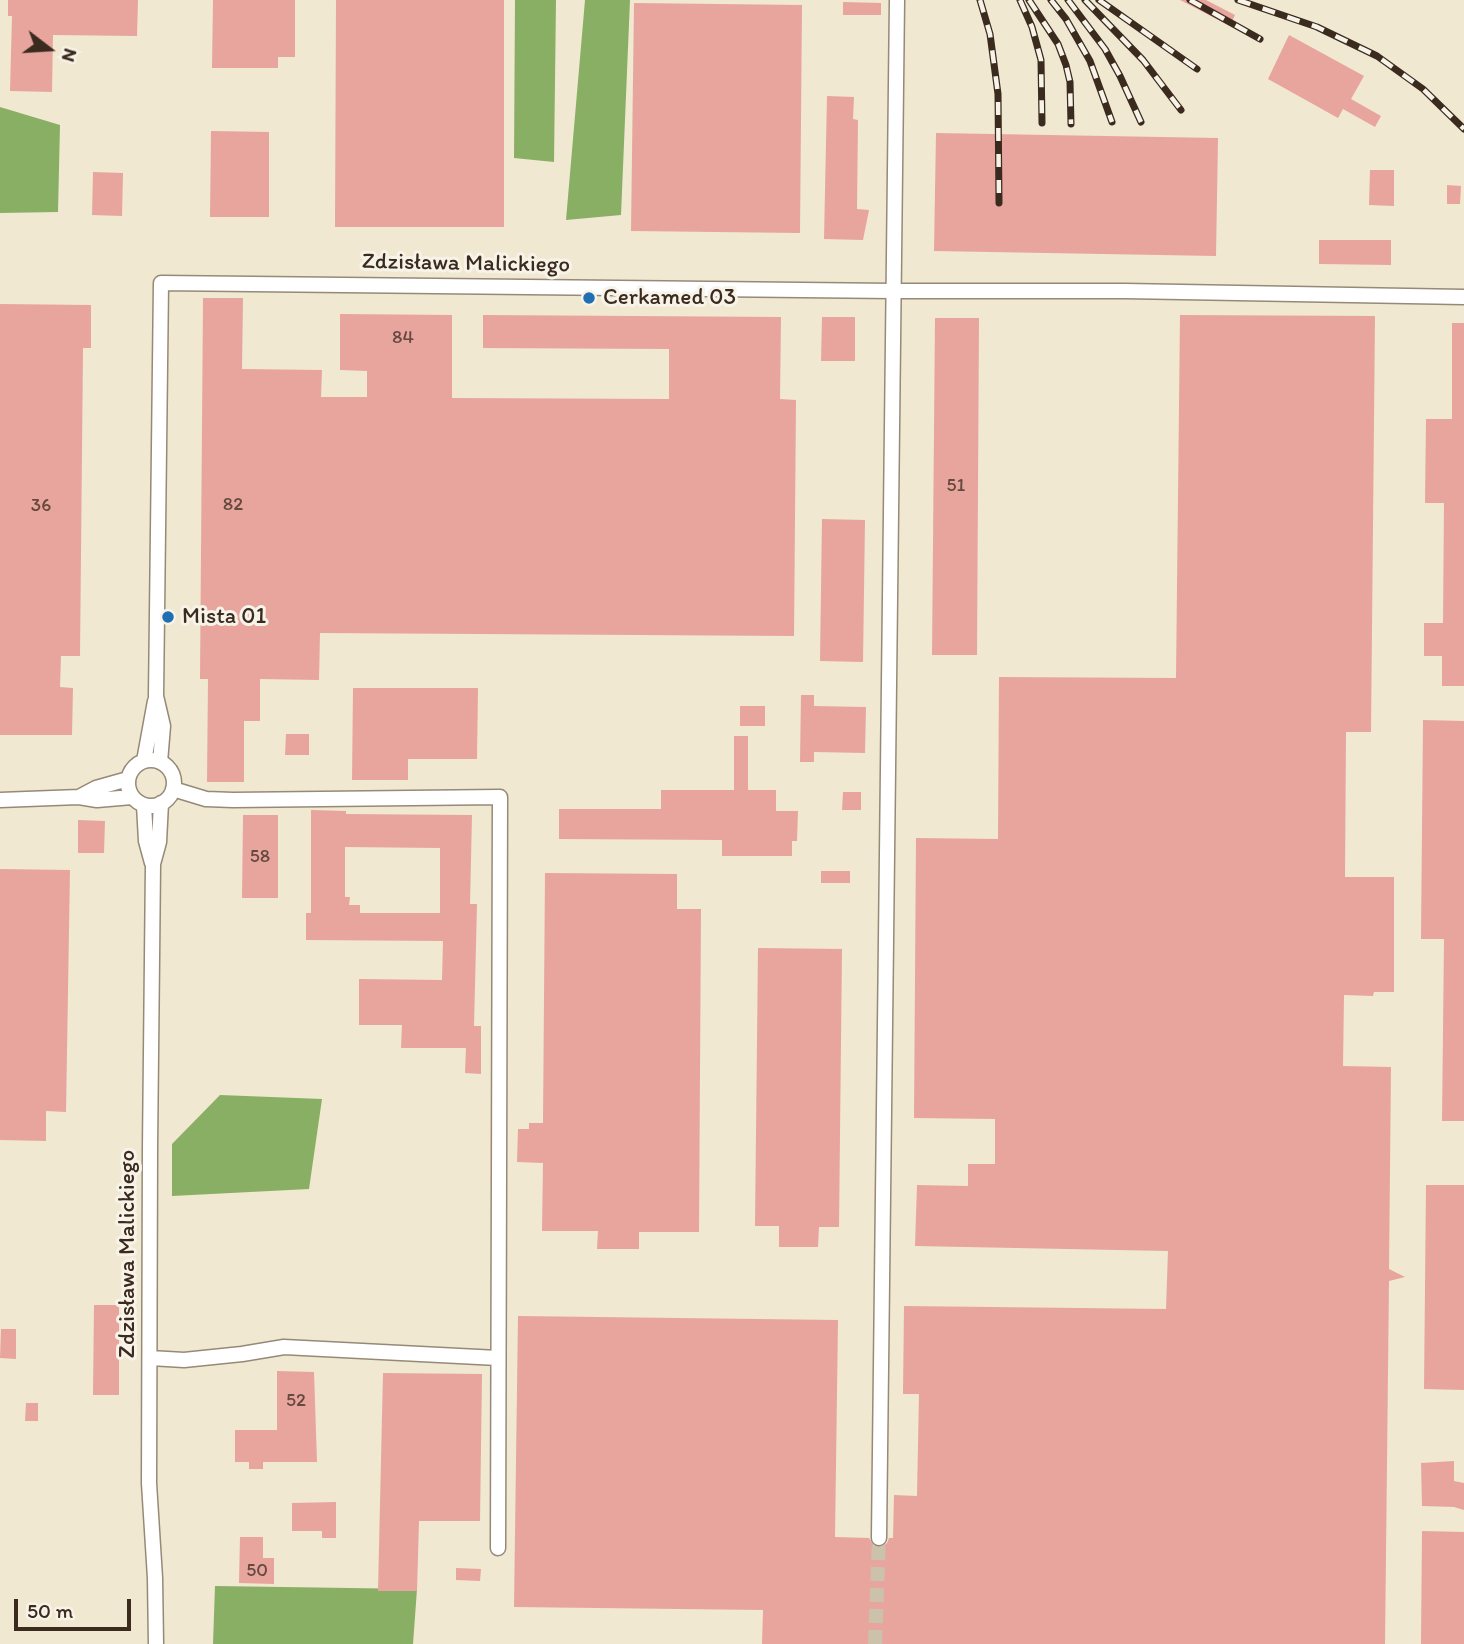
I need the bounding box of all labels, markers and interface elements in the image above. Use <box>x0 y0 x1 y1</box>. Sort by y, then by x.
north arrow <box>14 14 84 84</box>
text: N <box>57 46 82 65</box>
street label: Zdzisława Malickiego <box>362 248 570 280</box>
place label: Cerkamed 03 <box>603 284 736 312</box>
marker: Cerkamed 03 <box>581 290 597 306</box>
house number: 84 <box>392 327 414 349</box>
house number: 51 <box>947 475 965 497</box>
house number: 82 <box>223 494 243 516</box>
house number: 36 <box>31 495 51 517</box>
place label: Mista 01 <box>182 603 266 631</box>
marker: Mista 01 <box>160 609 176 625</box>
house number: 58 <box>250 846 270 868</box>
street label: Zdzisława Malickiego <box>114 1150 142 1358</box>
house number: 52 <box>286 1390 306 1412</box>
house number: 50 <box>246 1560 268 1582</box>
scale bar <box>18 1584 135 1628</box>
text: 50 m <box>27 1598 73 1623</box>

